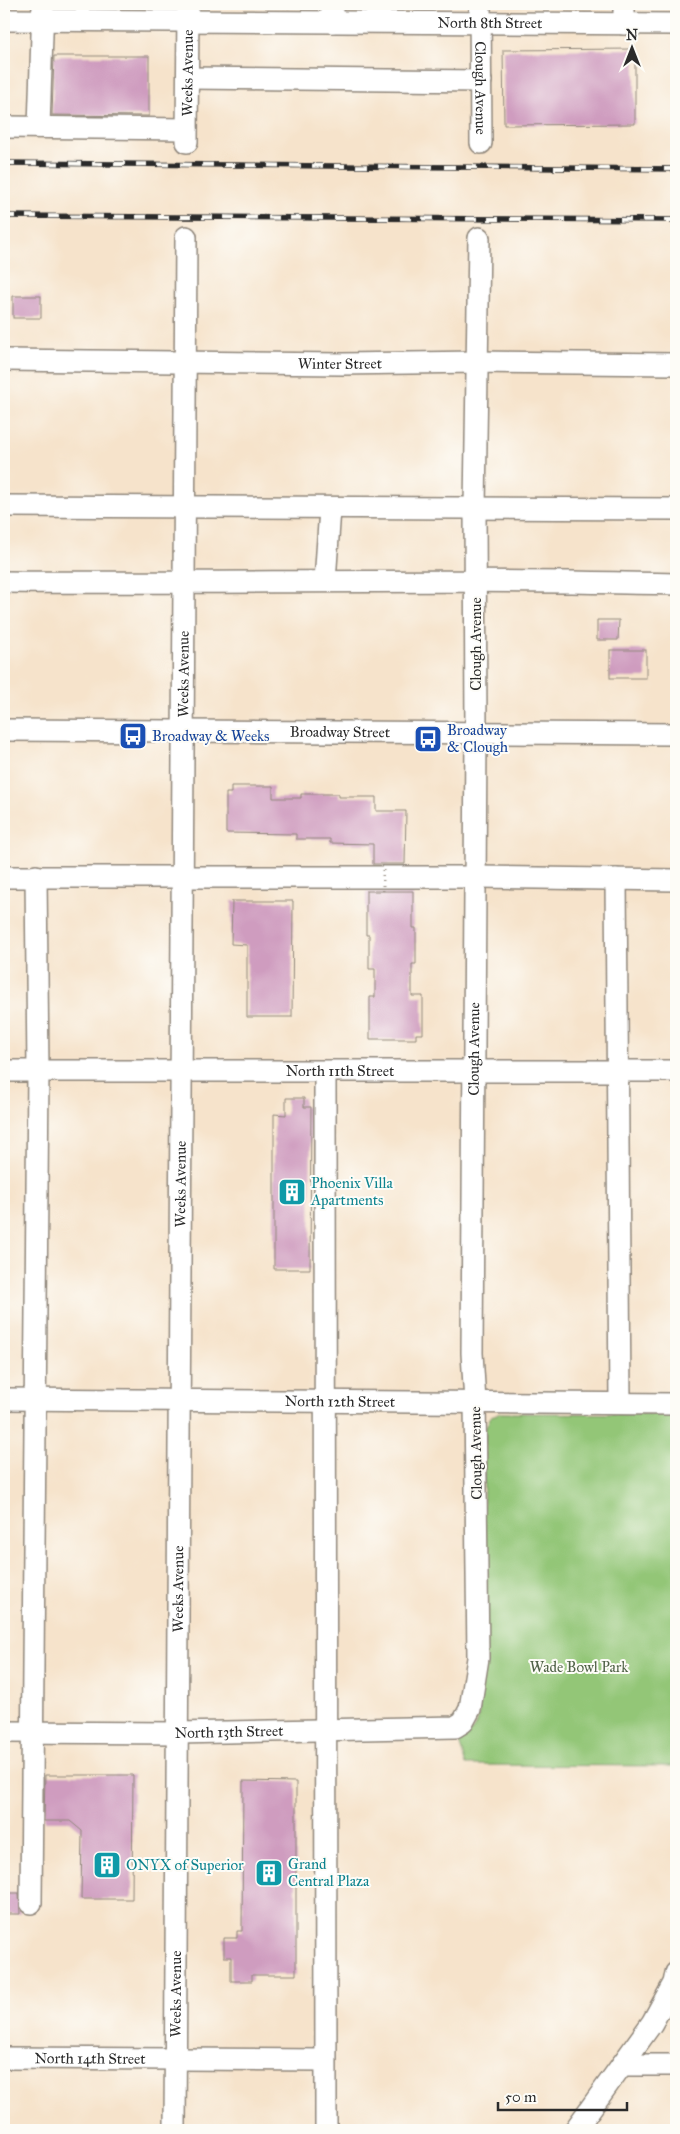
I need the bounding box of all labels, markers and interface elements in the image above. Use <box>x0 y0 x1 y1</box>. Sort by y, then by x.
street label: North 8th Street <box>438 14 543 32</box>
north arrow <box>608 22 658 72</box>
text: N <box>626 27 638 44</box>
street label: Weeks Avenue <box>178 30 197 116</box>
street label: Clough Avenue <box>471 41 490 135</box>
street label: Winter Street <box>298 354 383 373</box>
street label: Clough Avenue <box>467 597 485 691</box>
street label: Weeks Avenue <box>174 631 193 718</box>
bus stop icon: Broadway & Weeks <box>118 721 148 751</box>
place label: Broadway & Clough <box>447 721 509 756</box>
street label: Broadway Street <box>290 723 391 741</box>
bus stop icon: Broadway & Clough <box>413 724 443 754</box>
place label: Broadway & Weeks <box>152 727 270 745</box>
street label: Clough Avenue <box>465 1002 483 1096</box>
street label: North 11th Street <box>286 1062 395 1080</box>
street label: Weeks Avenue <box>171 1141 190 1227</box>
place label: Phoenix Villa Apartments <box>310 1174 394 1209</box>
building icon: Phoenix Villa Apartments <box>277 1177 307 1207</box>
street label: North 12th Street <box>285 1392 396 1411</box>
street label: Clough Avenue <box>466 1406 486 1500</box>
street label: Weeks Avenue <box>169 1546 187 1632</box>
park label: Wade Bowl Park <box>530 1658 628 1676</box>
street label: North 13th Street <box>174 1722 284 1742</box>
building icon: ONYX of Superior <box>92 1850 122 1880</box>
place label: Grand Central Plaza <box>288 1855 370 1890</box>
place label: ONYX of Superior <box>126 1856 244 1874</box>
building icon: Grand Central Plaza <box>254 1858 284 1888</box>
street label: Weeks Avenue <box>167 1951 185 2037</box>
street label: North 14th Street <box>34 2049 146 2068</box>
scale bar <box>498 2079 626 2111</box>
text: 50 m <box>505 2088 537 2106</box>

